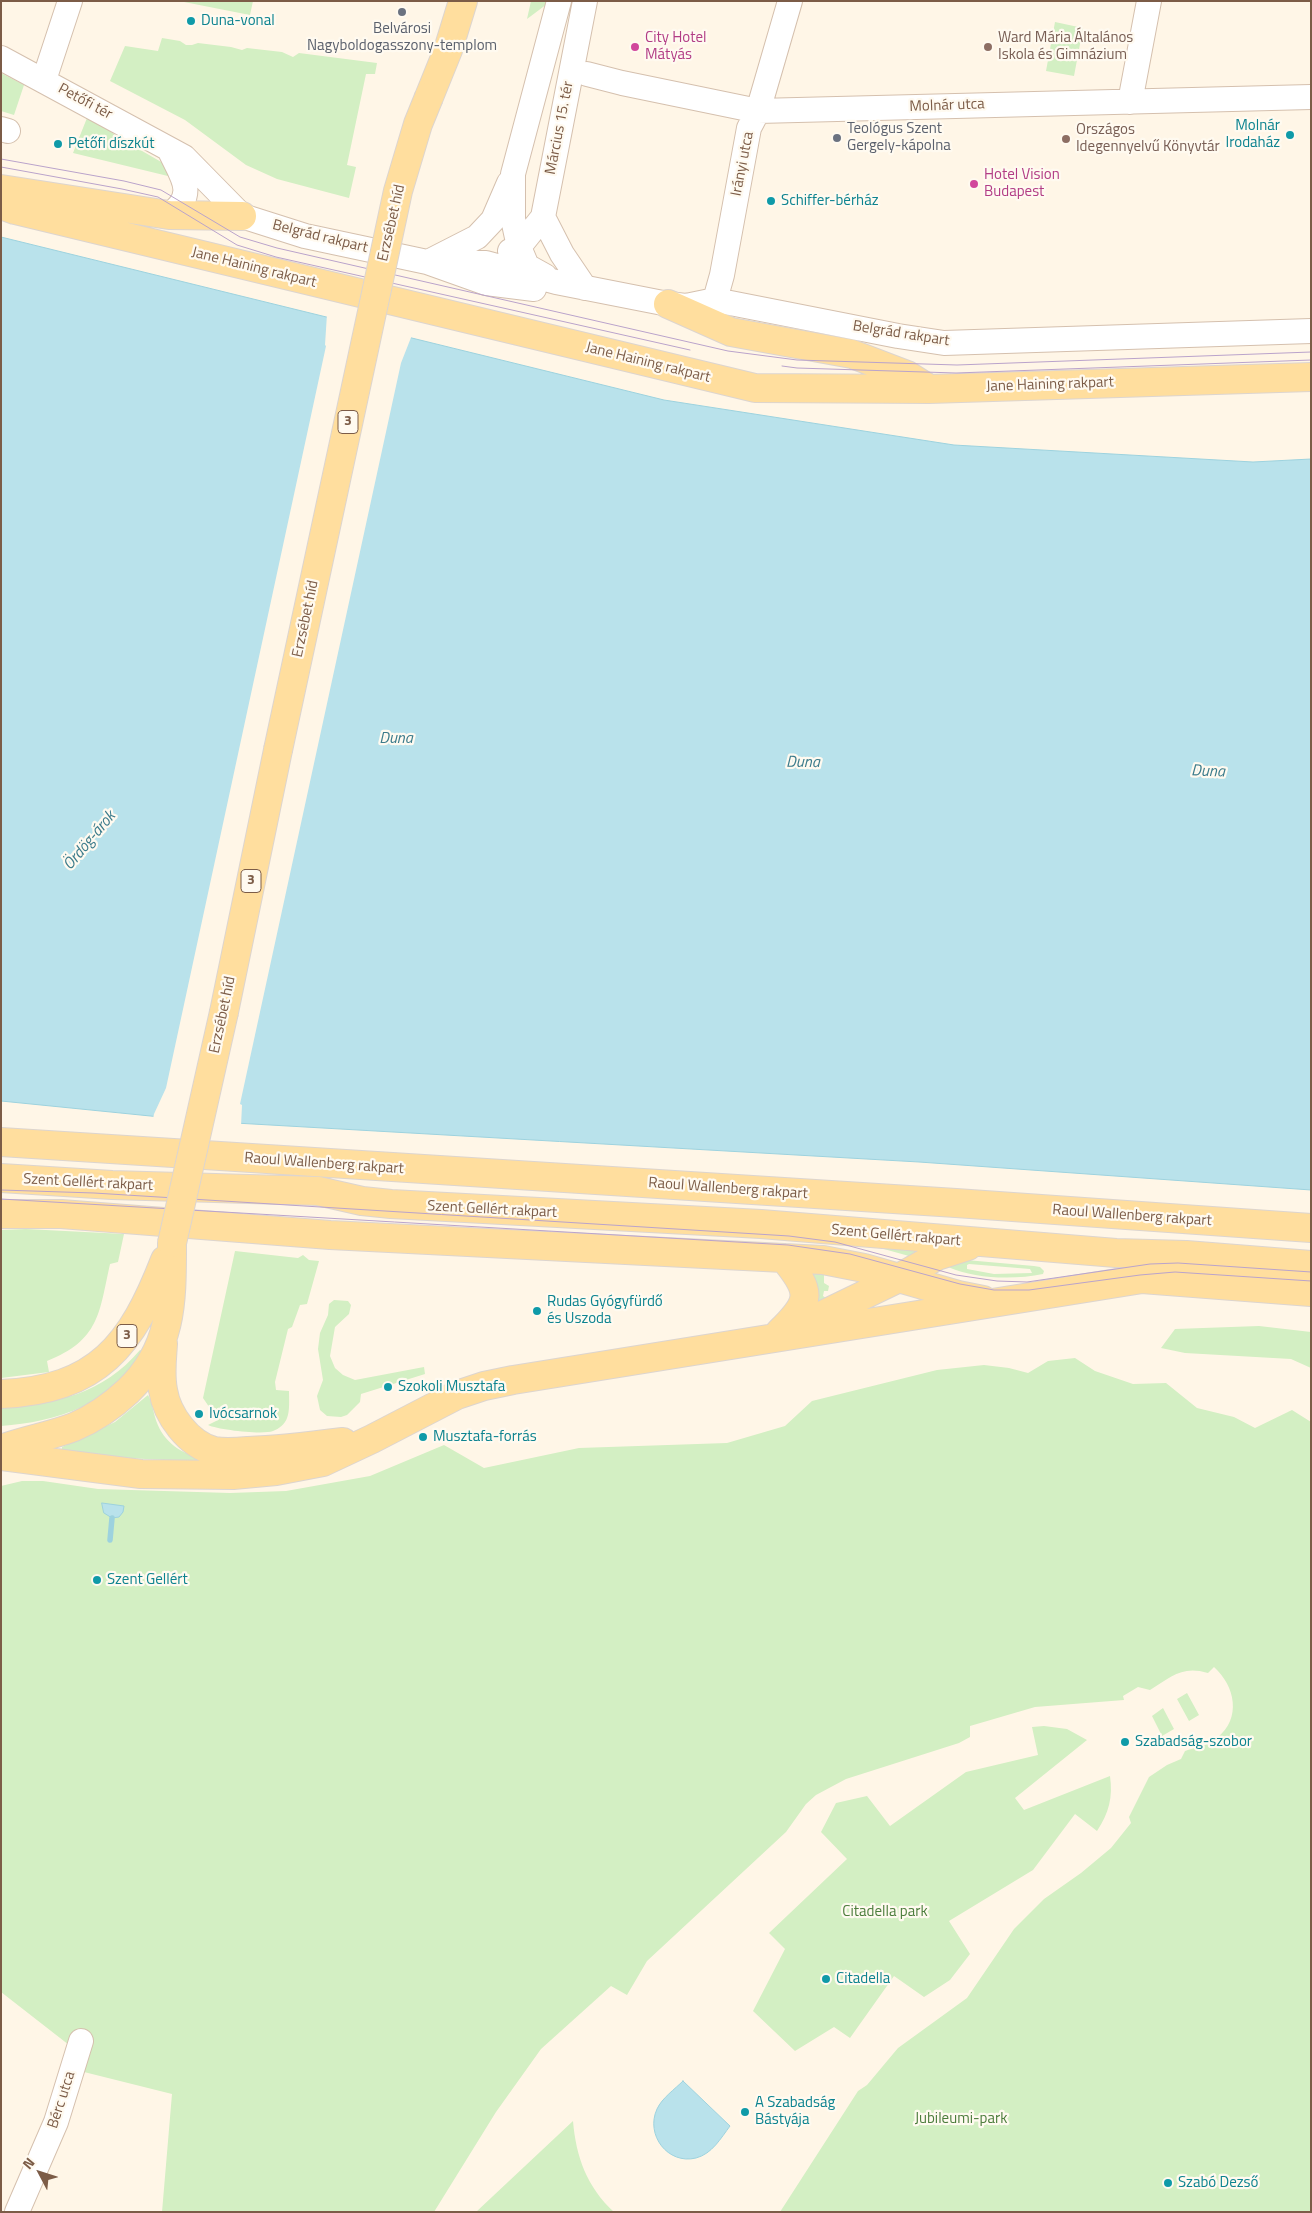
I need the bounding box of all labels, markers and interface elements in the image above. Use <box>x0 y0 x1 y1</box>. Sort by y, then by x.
marker: Belvárosi Nagyboldogasszony-templom <box>396 6 408 18</box>
place label: Duna-vonal <box>201 12 275 30</box>
marker: Duna-vonal <box>185 15 197 27</box>
place label: Belvárosi Nagyboldogasszony-templom <box>307 20 497 55</box>
place label: City Hotel Mátyás <box>645 29 706 64</box>
place label: Ward Mária Általános Iskola és Gimnázium <box>998 29 1133 64</box>
marker: City Hotel Mátyás <box>629 41 641 53</box>
marker: Ward Mária Általános Iskola és Gimnázium <box>982 41 994 53</box>
street label: Petőfi tér <box>55 80 115 124</box>
street label: Március 15. tér <box>542 80 578 176</box>
street label: Molnár utca <box>909 96 985 116</box>
place label: Molnár Irodaház <box>1226 117 1280 152</box>
place label: Teológus Szent Gergely-kápolna <box>847 120 951 155</box>
place label: Országos Idegennyelvű Könyvtár <box>1076 121 1220 156</box>
marker: Molnár Irodaház <box>1284 129 1296 141</box>
street label: Irányi utca <box>728 130 758 198</box>
marker: Teológus Szent Gergely-kápolna <box>831 132 843 144</box>
marker: Országos Idegennyelvű Könyvtár <box>1060 133 1072 145</box>
place label: Petőfi díszkút <box>68 135 155 153</box>
marker: Petőfi díszkút <box>52 138 64 150</box>
place label: Hotel Vision Budapest <box>984 166 1060 201</box>
marker: Hotel Vision Budapest <box>968 178 980 190</box>
street label: Erzsébet híd <box>374 183 410 263</box>
place label: Schiffer-bérház <box>781 192 878 210</box>
marker: Schiffer-bérház <box>765 195 777 207</box>
street label: Belgrád rakpart <box>270 216 370 258</box>
street label: Jane Haining rakpart <box>190 244 318 292</box>
street label: Belgrád rakpart <box>851 317 951 351</box>
street label: Jane Haining rakpart <box>584 339 712 387</box>
street label: Jane Haining rakpart <box>986 374 1114 396</box>
road number: 3 <box>338 411 358 434</box>
street label: Erzsébet híd <box>289 579 323 659</box>
water label: Duna <box>379 729 413 749</box>
water label: Duna <box>786 753 820 773</box>
water label: Duna <box>1191 762 1225 782</box>
water label: Ördög-árok <box>60 808 120 874</box>
road number: 3 <box>241 869 261 892</box>
street label: Erzsébet híd <box>206 975 240 1055</box>
street label: Raoul Wallenberg rakpart <box>244 1149 404 1179</box>
street label: Szent Gellért rakpart <box>23 1171 153 1195</box>
street label: Raoul Wallenberg rakpart <box>648 1174 808 1204</box>
street label: Szent Gellért rakpart <box>427 1198 557 1222</box>
street label: Raoul Wallenberg rakpart <box>1052 1201 1212 1231</box>
street label: Szent Gellért rakpart <box>831 1221 961 1251</box>
place label: Rudas Gyógyfürdő és Uszoda <box>547 1293 663 1328</box>
marker: Rudas Gyógyfürdő és Uszoda <box>531 1305 543 1317</box>
road number: 3 <box>117 1324 137 1348</box>
place label: Szokoli Musztafa <box>398 1378 505 1396</box>
marker: Szokoli Musztafa <box>382 1381 394 1393</box>
place label: Ivócsarnok <box>209 1405 277 1423</box>
marker: Ivócsarnok <box>193 1408 205 1420</box>
place label: Musztafa-forrás <box>433 1428 537 1446</box>
marker: Musztafa-forrás <box>417 1431 429 1443</box>
place label: Szent Gellért <box>107 1571 188 1589</box>
marker: Szent Gellért <box>91 1574 103 1586</box>
place label: Szabadság-szobor <box>1135 1733 1252 1751</box>
marker: Szabadság-szobor <box>1119 1736 1131 1748</box>
park label: Citadella park <box>842 1903 928 1921</box>
place label: Citadella <box>836 1970 890 1988</box>
marker: Citadella <box>820 1973 832 1985</box>
street label: Bérc utca <box>44 2069 80 2131</box>
place label: A Szabadság Bástyája <box>755 2094 835 2129</box>
marker: A Szabadság Bástyája <box>739 2106 751 2118</box>
park label: Jubileumi-park <box>915 2110 1007 2128</box>
north arrow <box>15 2148 65 2198</box>
text: N <box>17 2153 39 2174</box>
place label: Szabó Dezső <box>1178 2174 1259 2192</box>
marker: Szabó Dezső <box>1162 2177 1174 2189</box>

